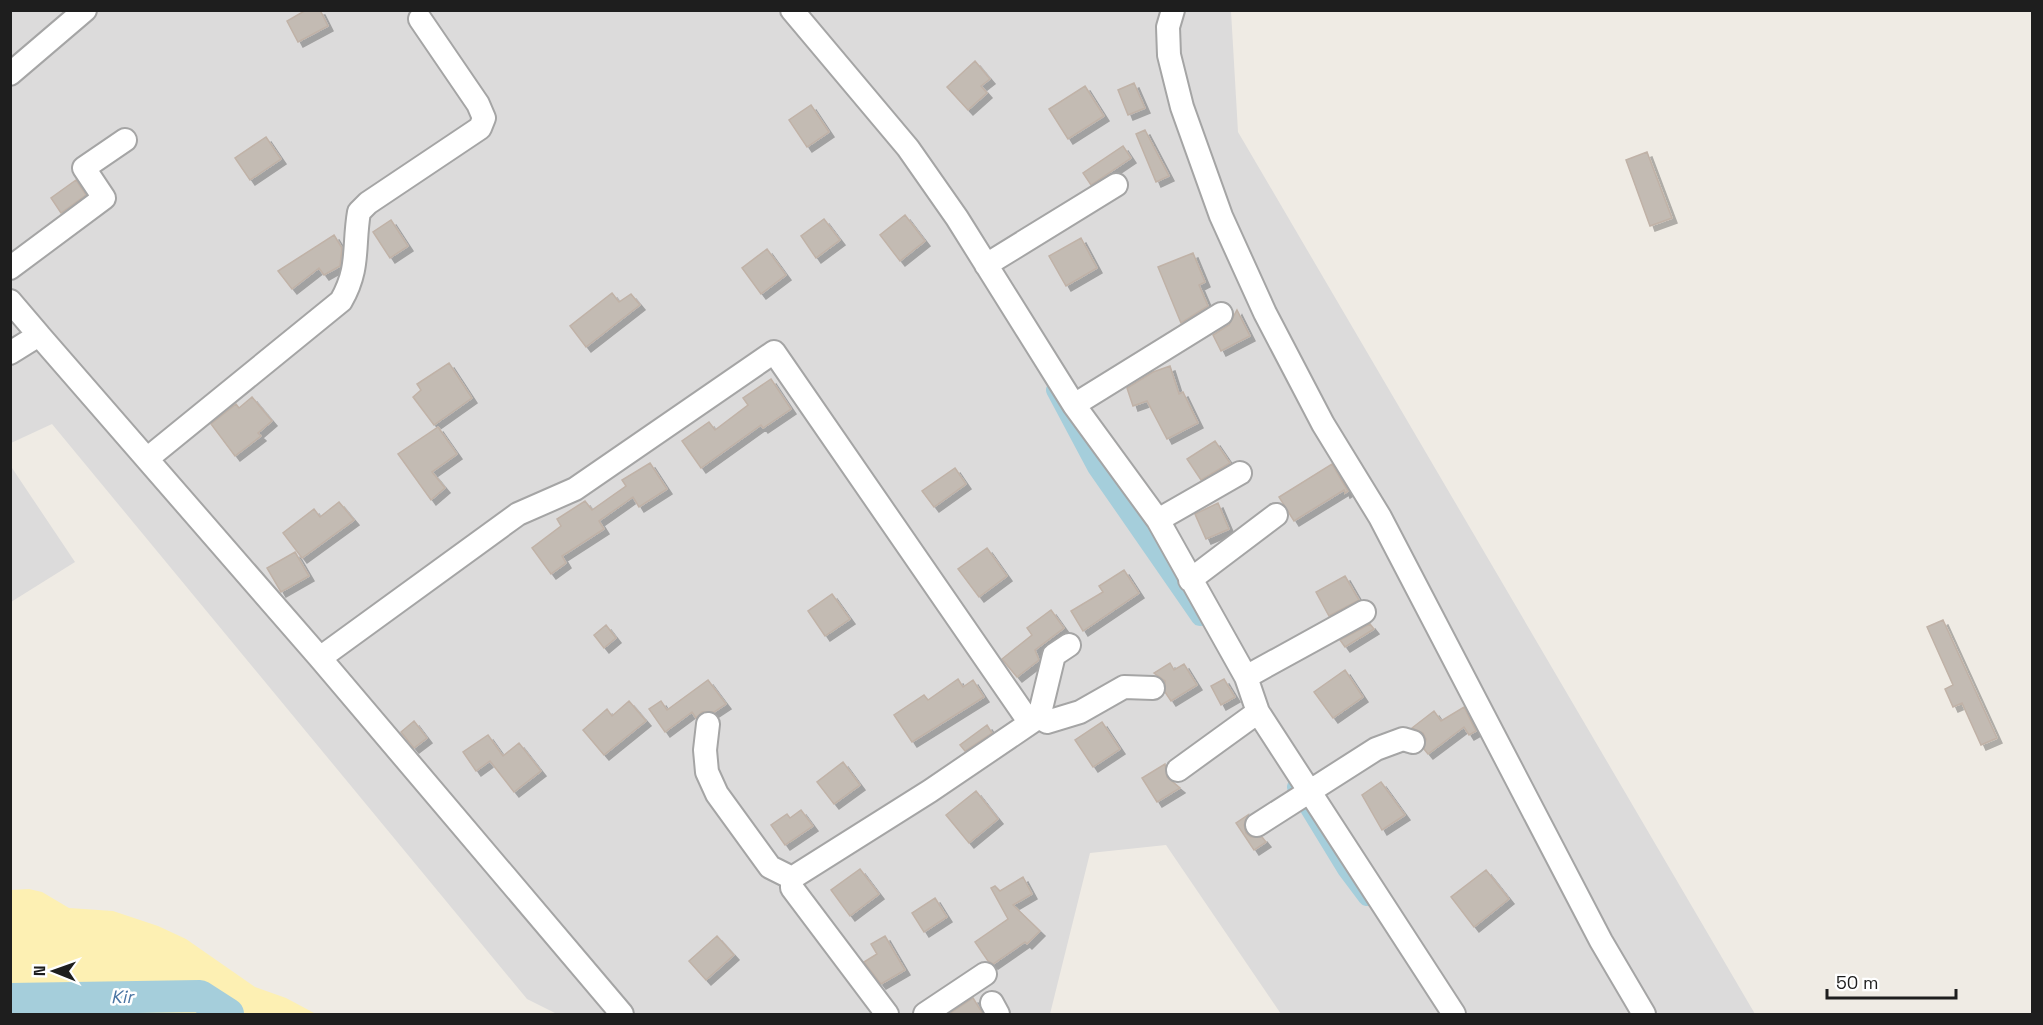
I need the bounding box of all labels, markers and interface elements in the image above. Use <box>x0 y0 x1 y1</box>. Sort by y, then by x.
north arrow <box>24 941 84 1001</box>
scale bar <box>1827 962 1956 1000</box>
text: N <box>29 965 50 976</box>
text: 50 m <box>1836 971 1878 994</box>
water label: Kir <box>111 985 135 1008</box>

